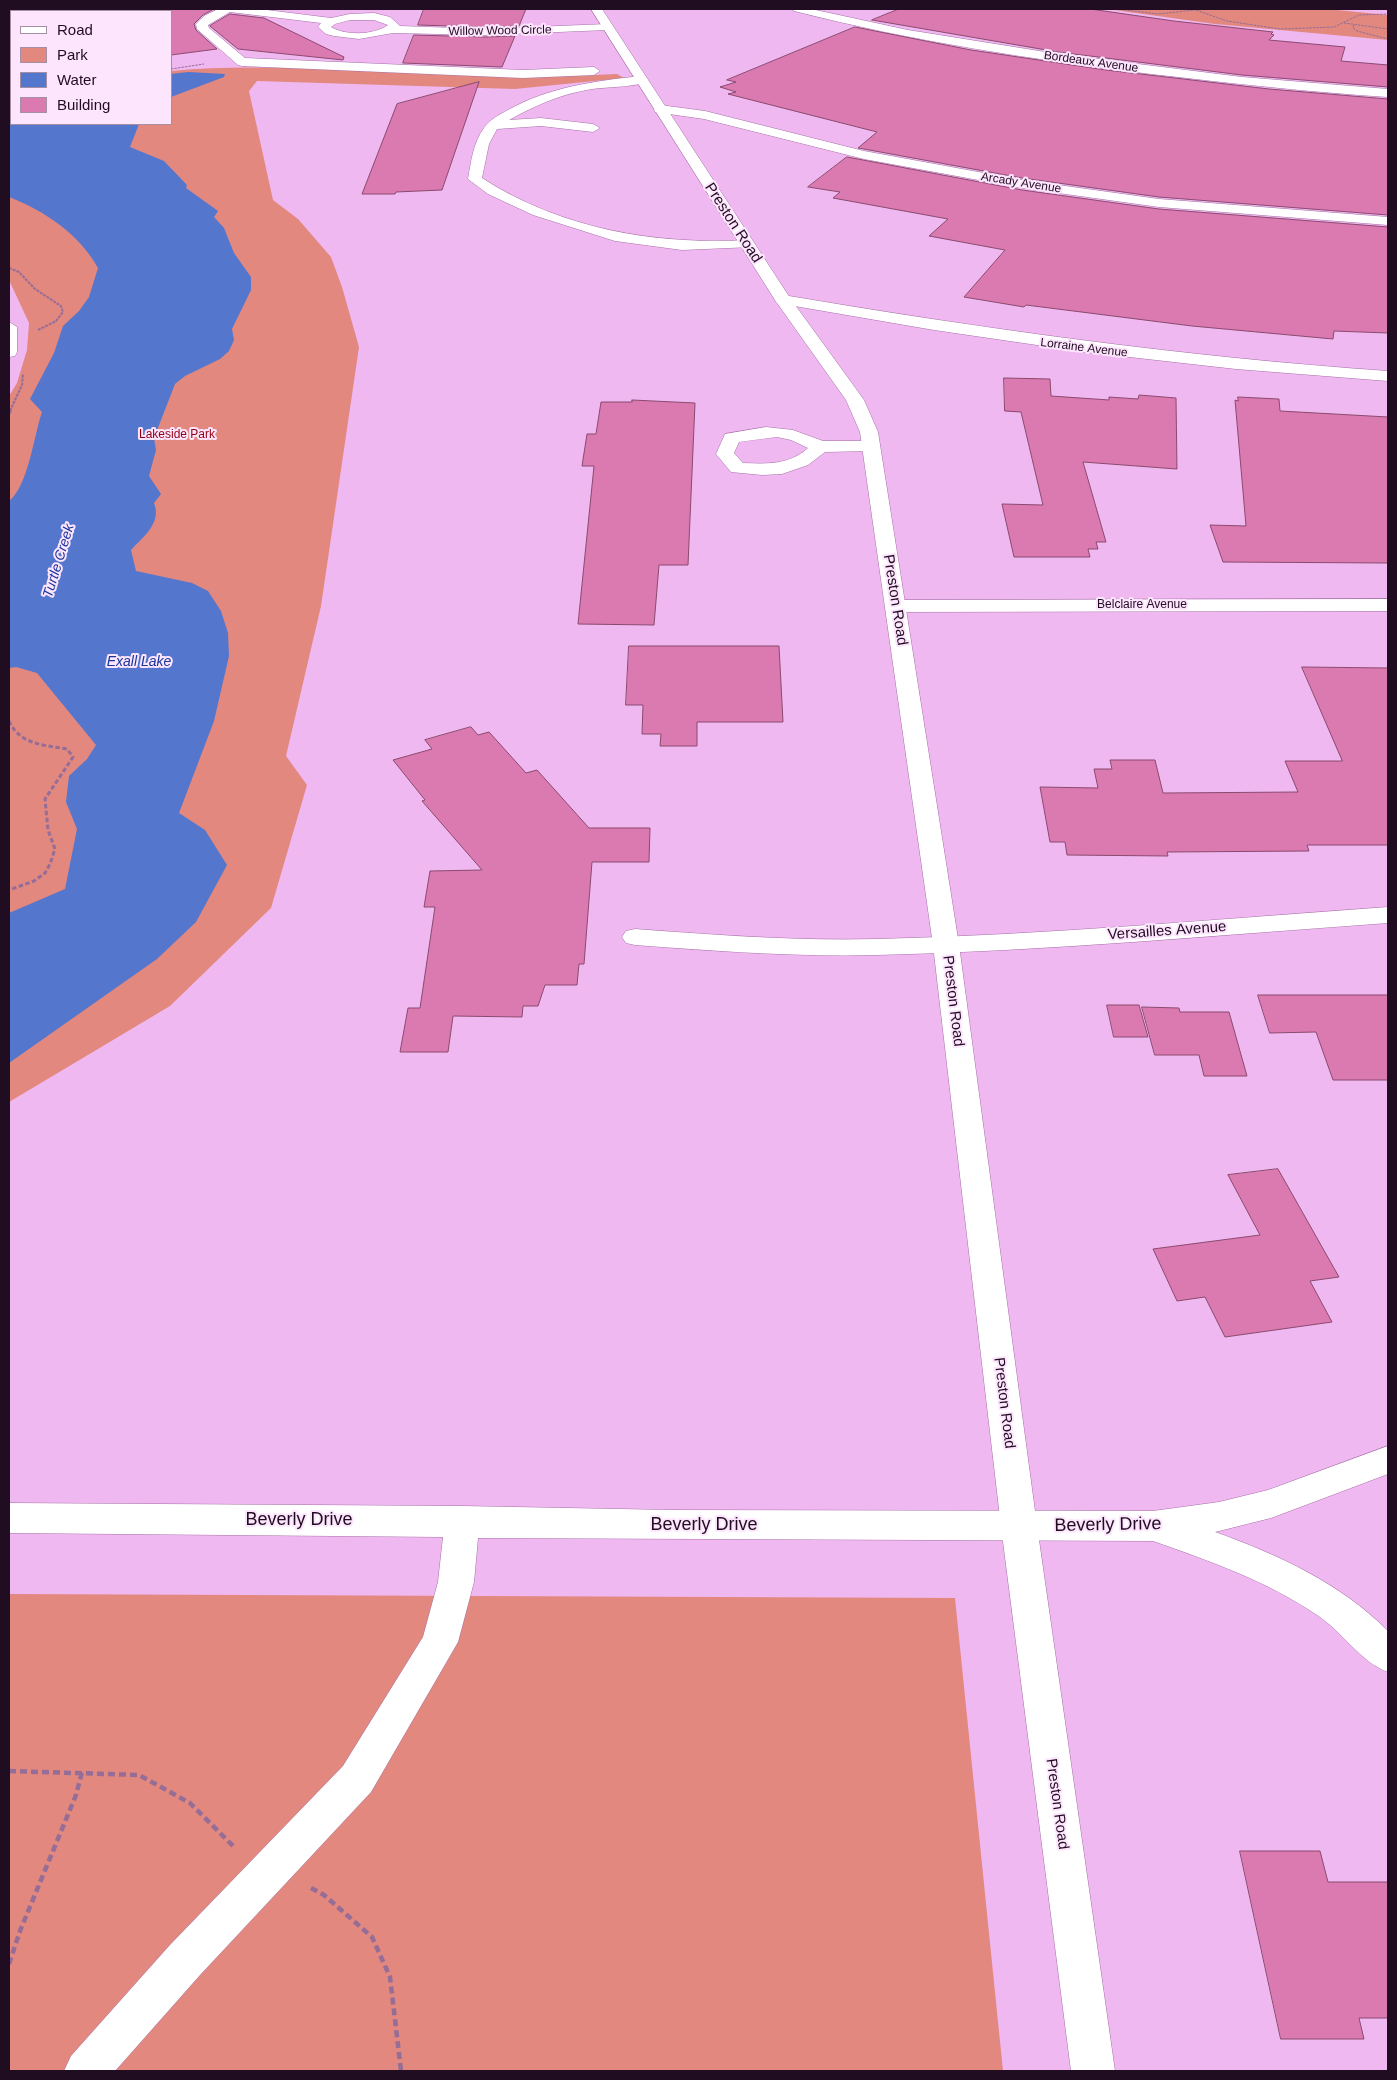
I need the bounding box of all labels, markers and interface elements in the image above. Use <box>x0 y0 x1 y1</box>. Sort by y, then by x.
legend <box>10 10 172 125</box>
text: Road <box>57 21 93 38</box>
street label: Willow Wood Circle <box>448 23 552 39</box>
text: Park <box>57 46 88 63</box>
street label: Bordeaux Avenue <box>1043 48 1139 76</box>
text: Water <box>57 71 96 88</box>
text: Building <box>57 96 110 113</box>
street label: Arcady Avenue <box>980 170 1062 196</box>
street label: Preston Road <box>700 180 766 266</box>
street label: Lorraine Avenue <box>1040 336 1128 360</box>
park label: Lakeside Park <box>139 428 215 442</box>
water label: Turtle Creek <box>40 522 78 600</box>
street label: Preston Road <box>879 553 911 647</box>
street label: Belclaire Avenue <box>1097 598 1187 612</box>
water label: Exall Lake <box>107 654 171 670</box>
street label: Versailles Avenue <box>1107 918 1227 944</box>
street label: Preston Road <box>938 954 968 1048</box>
street label: Preston Road <box>989 1356 1019 1450</box>
street label: Beverly Drive <box>245 1509 353 1531</box>
street label: Beverly Drive <box>1054 1513 1162 1537</box>
street label: Beverly Drive <box>650 1514 758 1536</box>
street label: Preston Road <box>1042 1757 1072 1851</box>

